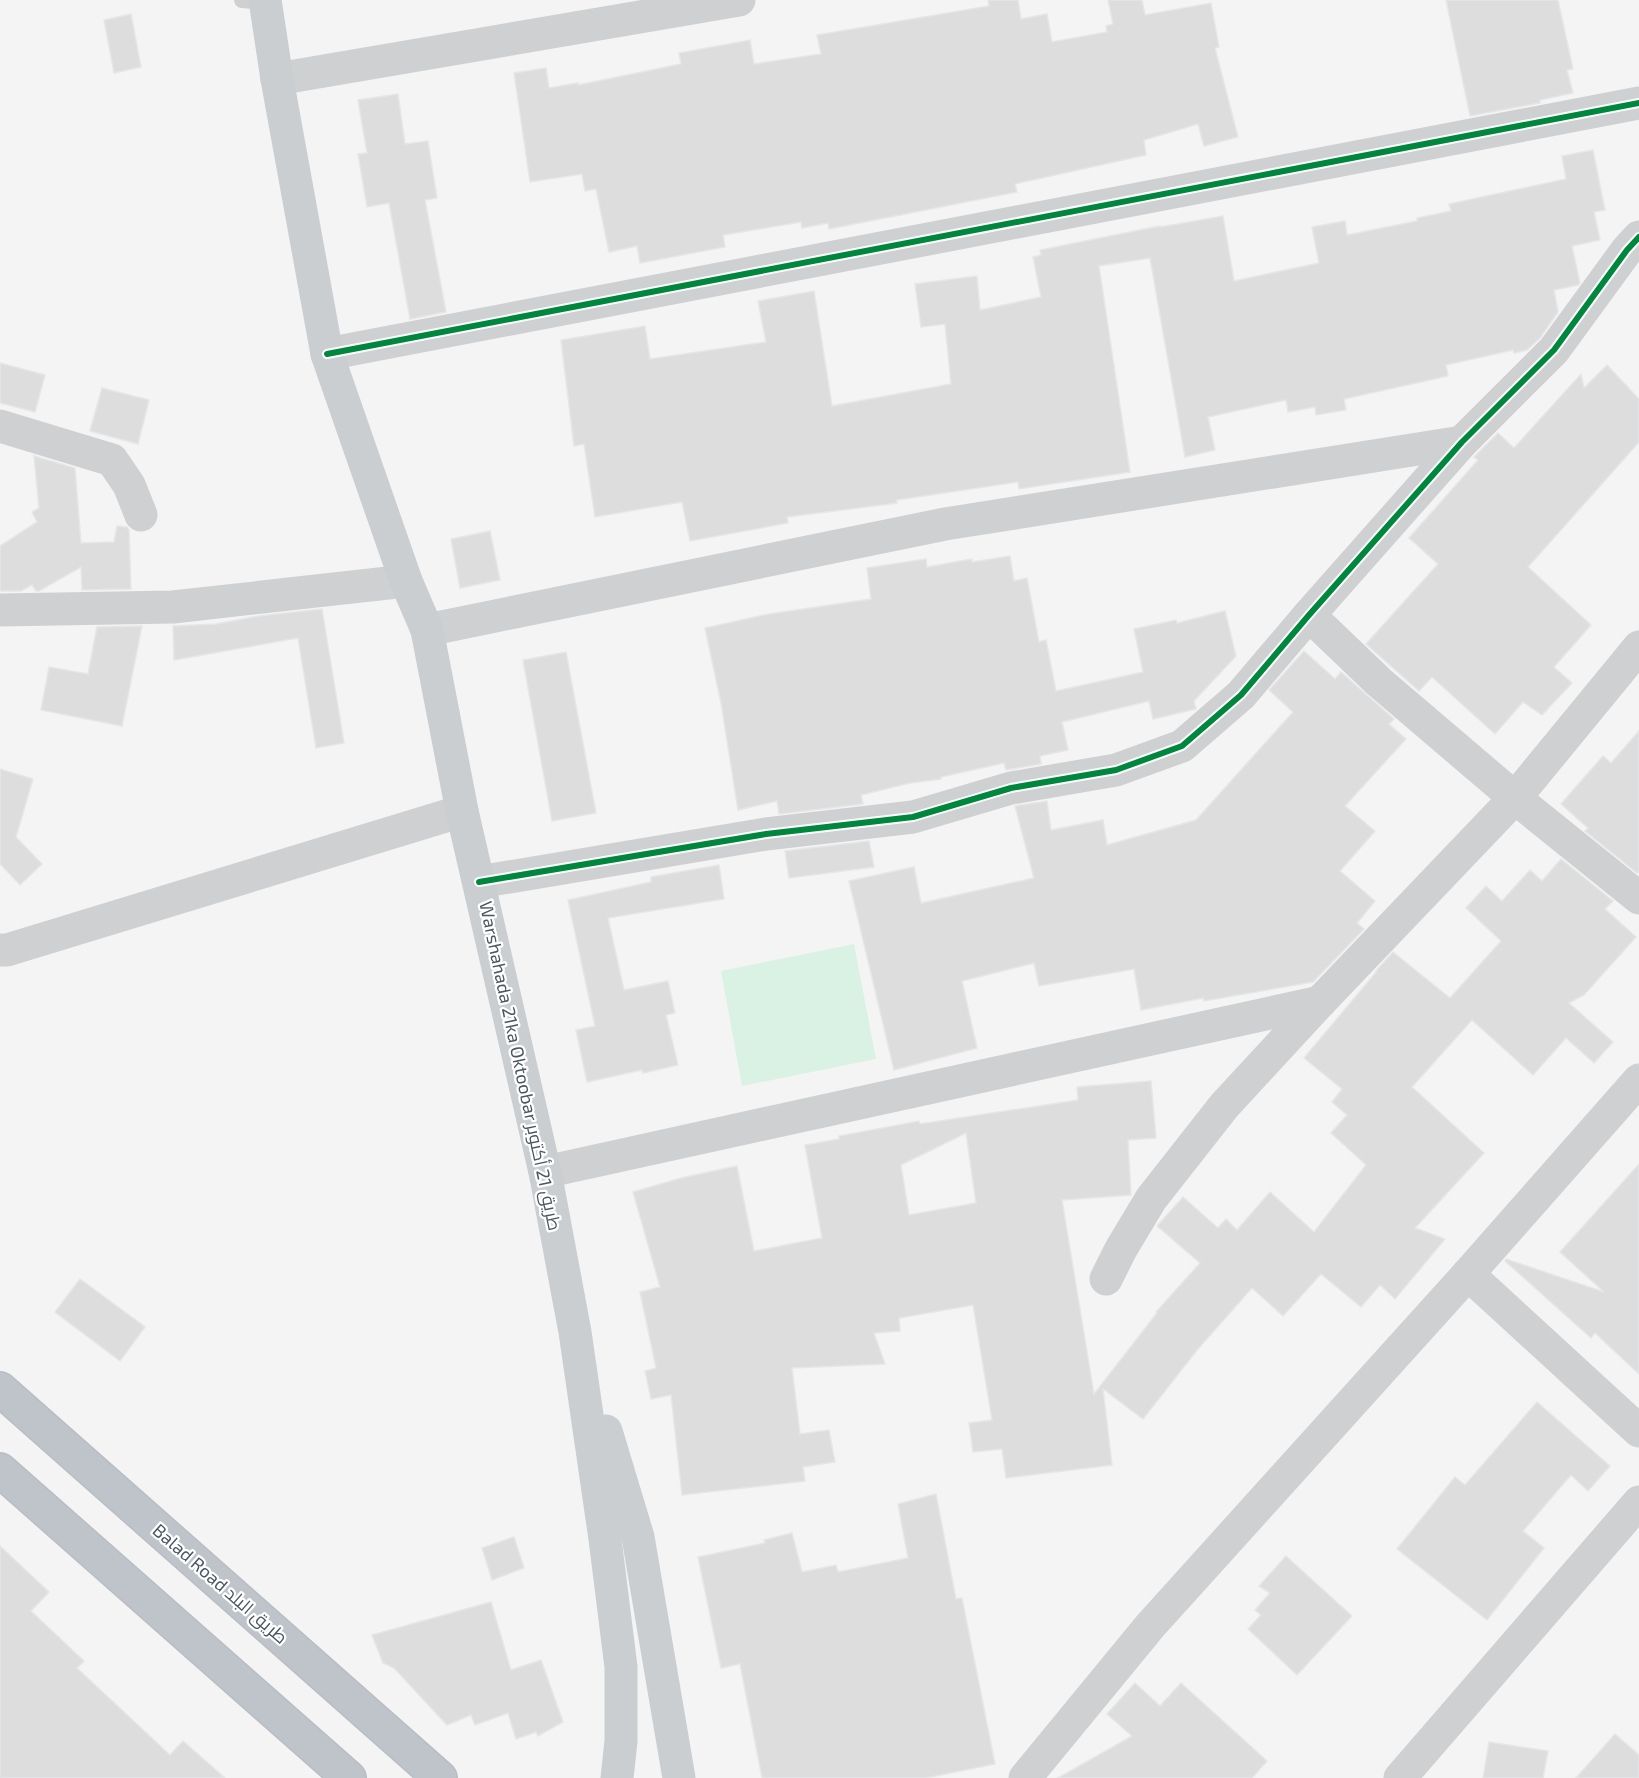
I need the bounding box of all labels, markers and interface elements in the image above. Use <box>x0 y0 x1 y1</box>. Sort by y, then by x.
street label: Warshahada 21ka Oktoobar طريق 21 أكتوبر <box>473 899 567 1233</box>
street label: Balad Road طريق البلد <box>147 1519 293 1649</box>

